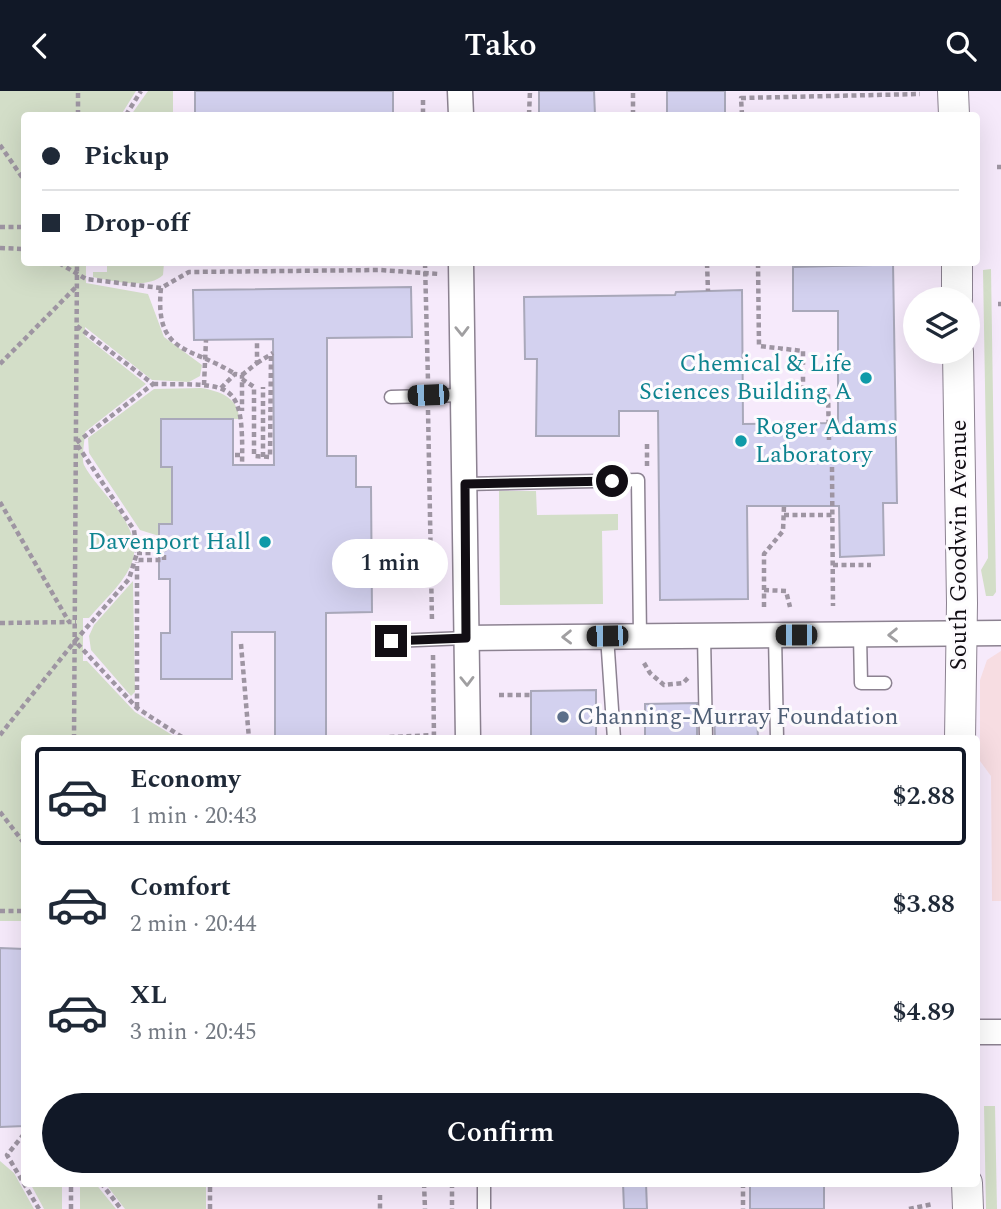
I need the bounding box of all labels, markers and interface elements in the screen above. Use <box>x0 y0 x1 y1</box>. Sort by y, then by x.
text: Tako <box>464 21 537 70</box>
icon: back <box>21 27 59 65</box>
icon: search <box>942 27 980 65</box>
text: Pickup <box>84 136 169 176</box>
text: Drop-off <box>84 203 189 243</box>
map controls <box>903 287 980 364</box>
button: layers <box>903 287 980 364</box>
one-way arrow <box>454 326 470 336</box>
place label: Chemical & Life Sciences Building A <box>639 346 852 410</box>
marker: Chemical & Life Sciences Building A <box>858 370 874 386</box>
car <box>407 384 450 406</box>
place label: Roger Adams Laboratory <box>755 409 898 473</box>
street label: South Goodwin Avenue <box>941 420 977 670</box>
marker: Roger Adams Laboratory <box>733 433 749 449</box>
route start <box>596 465 628 497</box>
place label: Davenport Hall <box>88 524 251 560</box>
marker: Davenport Hall <box>257 534 273 550</box>
callout: 1 min <box>333 539 449 589</box>
text: 1 min <box>360 546 420 581</box>
route end <box>375 625 407 657</box>
car <box>586 625 629 647</box>
car <box>776 625 818 646</box>
one-way arrow <box>887 627 898 642</box>
one-way arrow <box>561 629 572 644</box>
one-way arrow <box>459 676 475 686</box>
place label: Channing-Murray Foundation <box>577 699 898 735</box>
marker: Channing-Murray Foundation <box>555 709 571 725</box>
text: Economy <box>130 759 240 799</box>
icon: car <box>46 765 109 828</box>
text: $2.88 <box>892 776 955 816</box>
text: 1 min · 20:43 <box>130 799 257 834</box>
text: Comfort <box>130 867 231 907</box>
icon: car <box>46 873 109 936</box>
text: $3.88 <box>892 884 955 924</box>
text: 2 min · 20:44 <box>130 907 257 942</box>
text: XL <box>130 975 167 1015</box>
icon: car <box>46 981 109 1044</box>
text: $4.89 <box>892 992 955 1032</box>
text: 3 min · 20:45 <box>130 1015 257 1050</box>
button: Confirm <box>42 1093 959 1173</box>

